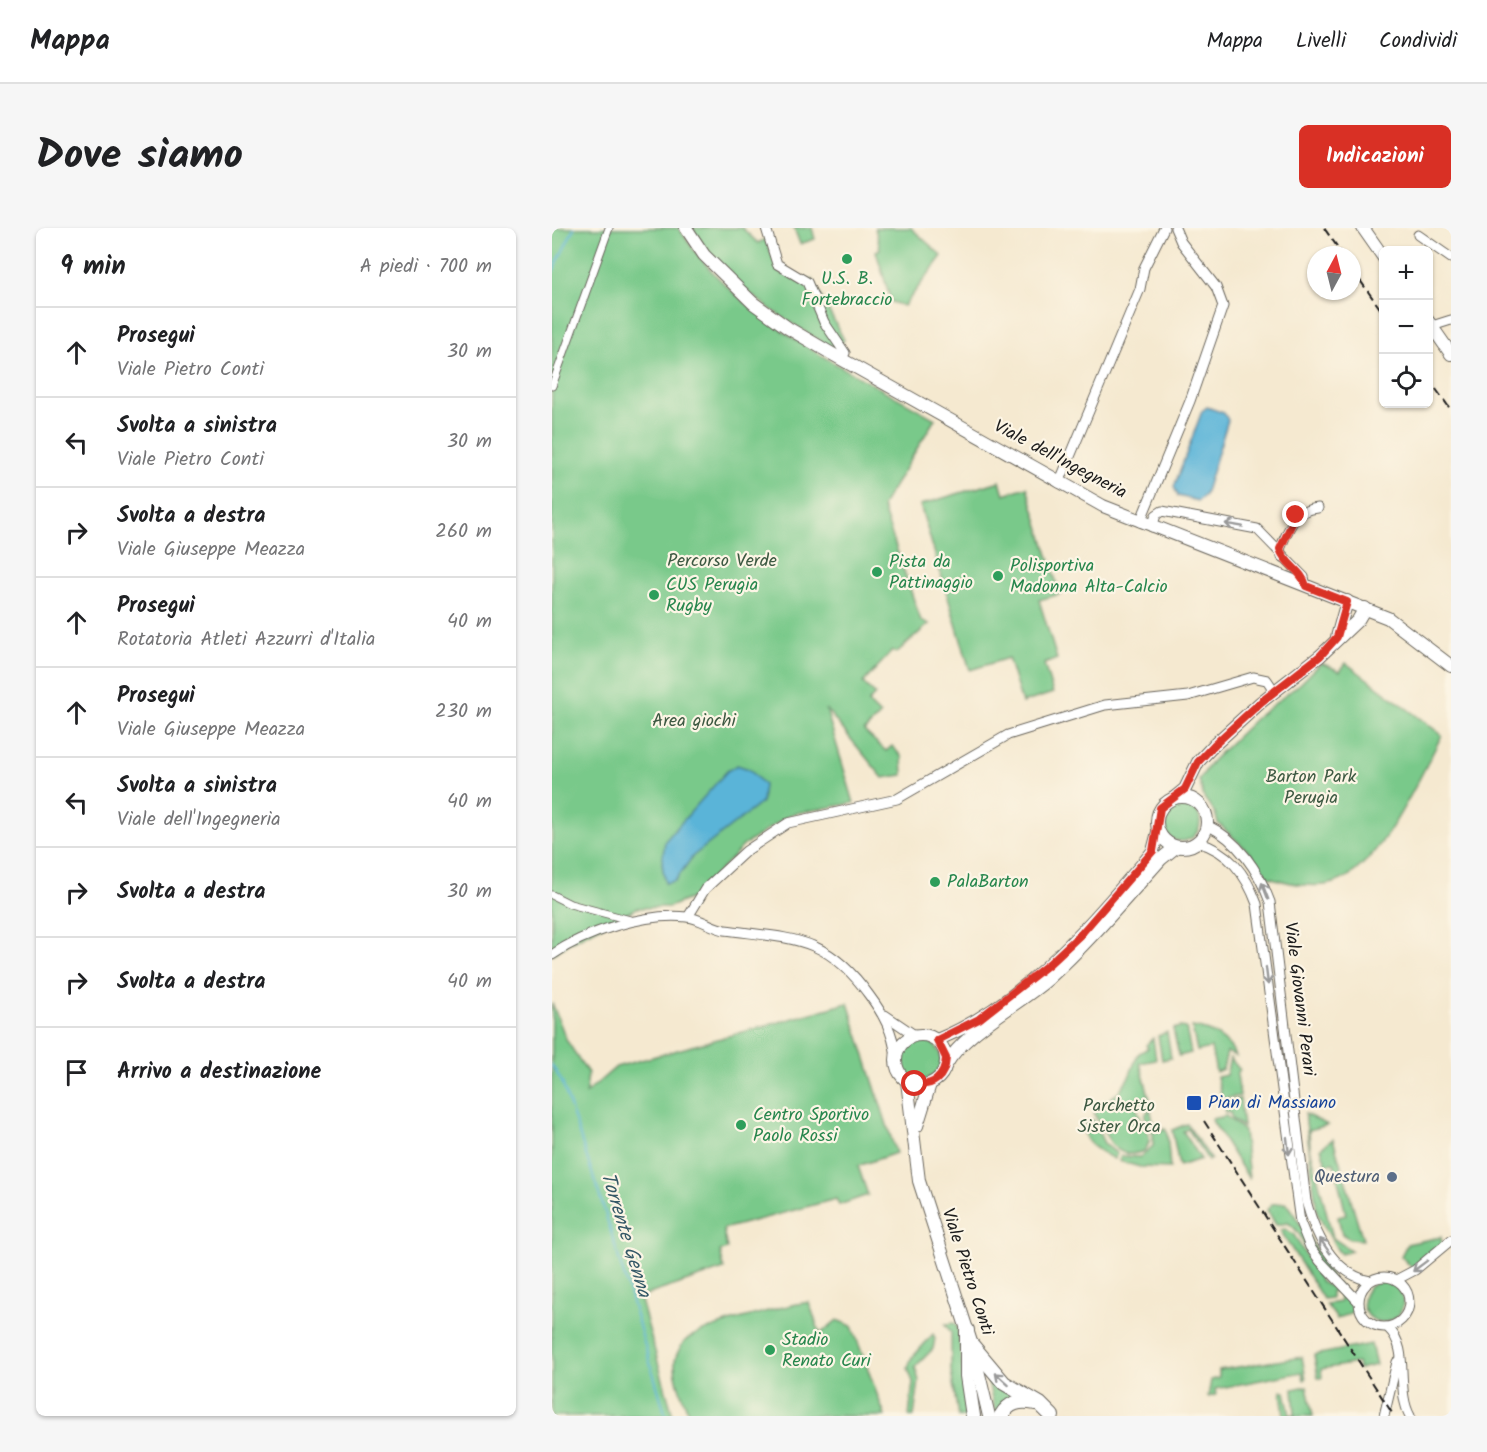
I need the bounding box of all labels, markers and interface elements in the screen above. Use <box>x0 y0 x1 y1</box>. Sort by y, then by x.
text: Mappa <box>30 19 110 64</box>
text: Mappa <box>1206 25 1263 58</box>
text: Livelli <box>1296 25 1346 58</box>
text: Condividi <box>1379 25 1457 58</box>
text: Dove siamo <box>36 123 243 190</box>
button: Indicazioni <box>1299 125 1451 188</box>
text: 9 min <box>60 246 126 288</box>
north arrow <box>1307 246 1361 300</box>
map controls <box>1379 246 1433 408</box>
button: + <box>1379 246 1433 300</box>
text: A piedi · 700 m <box>360 251 492 283</box>
marker: U.S. B. Fortebraccio <box>840 252 854 266</box>
place label: U.S. B. Fortebraccio <box>802 265 892 315</box>
button: − <box>1379 300 1433 354</box>
text: Prosegui <box>117 319 195 354</box>
icon: ahead <box>60 336 93 369</box>
text: 30 m <box>447 336 492 368</box>
text: Viale Pietro Conti <box>117 354 264 386</box>
button: locate <box>1379 354 1433 408</box>
text: Svolta a sinistra <box>117 409 277 444</box>
street label: Viale dell'Ingegneria <box>988 413 1132 507</box>
icon: left <box>60 426 93 459</box>
text: 30 m <box>447 426 492 458</box>
text: Viale Pietro Conti <box>117 444 264 476</box>
text: Svolta a destra <box>117 499 266 534</box>
route end <box>1282 501 1308 527</box>
icon: right <box>60 516 93 549</box>
text: 260 m <box>435 516 492 548</box>
one-way arrow <box>1224 519 1244 530</box>
text: Viale Giuseppe Meazza <box>117 534 305 566</box>
park label: Percorso Verde <box>667 547 777 576</box>
place label: Pista da Pattinaggio <box>889 548 973 598</box>
place label: Polisportiva Madonna Alta-Calcio <box>1010 552 1168 602</box>
marker: Pista da Pattinaggio <box>870 565 884 579</box>
marker: Polisportiva Madonna Alta-Calcio <box>991 569 1005 583</box>
place label: CUS Perugia Rugby <box>666 571 758 621</box>
marker: CUS Perugia Rugby <box>647 588 661 602</box>
text: Prosegui <box>117 589 195 624</box>
icon: ahead <box>60 606 93 639</box>
text: 40 m <box>447 606 492 638</box>
text: Rotatoria Atleti Azzurri d'Italia <box>117 624 375 656</box>
text: Prosegui <box>117 679 195 714</box>
icon: ahead <box>60 696 93 729</box>
text: 230 m <box>435 696 492 728</box>
park label: Area giochi <box>652 707 737 736</box>
text: Viale Giuseppe Meazza <box>117 714 305 746</box>
park label: Barton Park Perugia <box>1266 763 1357 813</box>
text: Svolta a sinistra <box>117 769 277 804</box>
icon: left <box>60 786 93 819</box>
text: 40 m <box>447 786 492 818</box>
text: Viale dell'Ingegneria <box>117 804 281 836</box>
place label: PalaBarton <box>947 868 1029 897</box>
text: Svolta a destra <box>117 875 266 910</box>
marker: PalaBarton <box>928 875 942 889</box>
icon: right <box>60 876 93 909</box>
text: 30 m <box>447 876 492 908</box>
one-way arrow <box>1259 882 1270 901</box>
street label: Viale Giovanni Perari <box>1275 920 1323 1078</box>
text: Svolta a destra <box>117 965 266 1000</box>
icon: right <box>60 966 93 999</box>
text: 40 m <box>447 966 492 998</box>
one-way arrow <box>1261 966 1272 986</box>
text: Arrivo a destinazione <box>117 1055 321 1090</box>
icon: arrive <box>60 1056 93 1089</box>
route start <box>901 1070 927 1096</box>
place label: Pian di Massiano <box>1208 1089 1336 1118</box>
park label: Parchetto Sister Orca <box>1077 1092 1161 1142</box>
marker: Pian di Massiano <box>1185 1094 1203 1112</box>
place label: Centro Sportivo Paolo Rossi <box>753 1101 869 1151</box>
marker: Centro Sportivo Paolo Rossi <box>734 1118 748 1132</box>
one-way arrow <box>1283 1135 1294 1155</box>
place label: Questura <box>1314 1163 1380 1192</box>
water label: Torrente Genna <box>591 1168 660 1303</box>
marker: Questura <box>1385 1170 1399 1184</box>
street label: Viale Pietro Conti <box>933 1205 1001 1340</box>
one-way arrow <box>1319 1239 1331 1255</box>
one-way arrow <box>1413 1259 1429 1272</box>
place label: Stadio Renato Curi <box>782 1326 871 1376</box>
marker: Stadio Renato Curi <box>763 1343 777 1357</box>
one-way arrow <box>994 1372 1009 1386</box>

